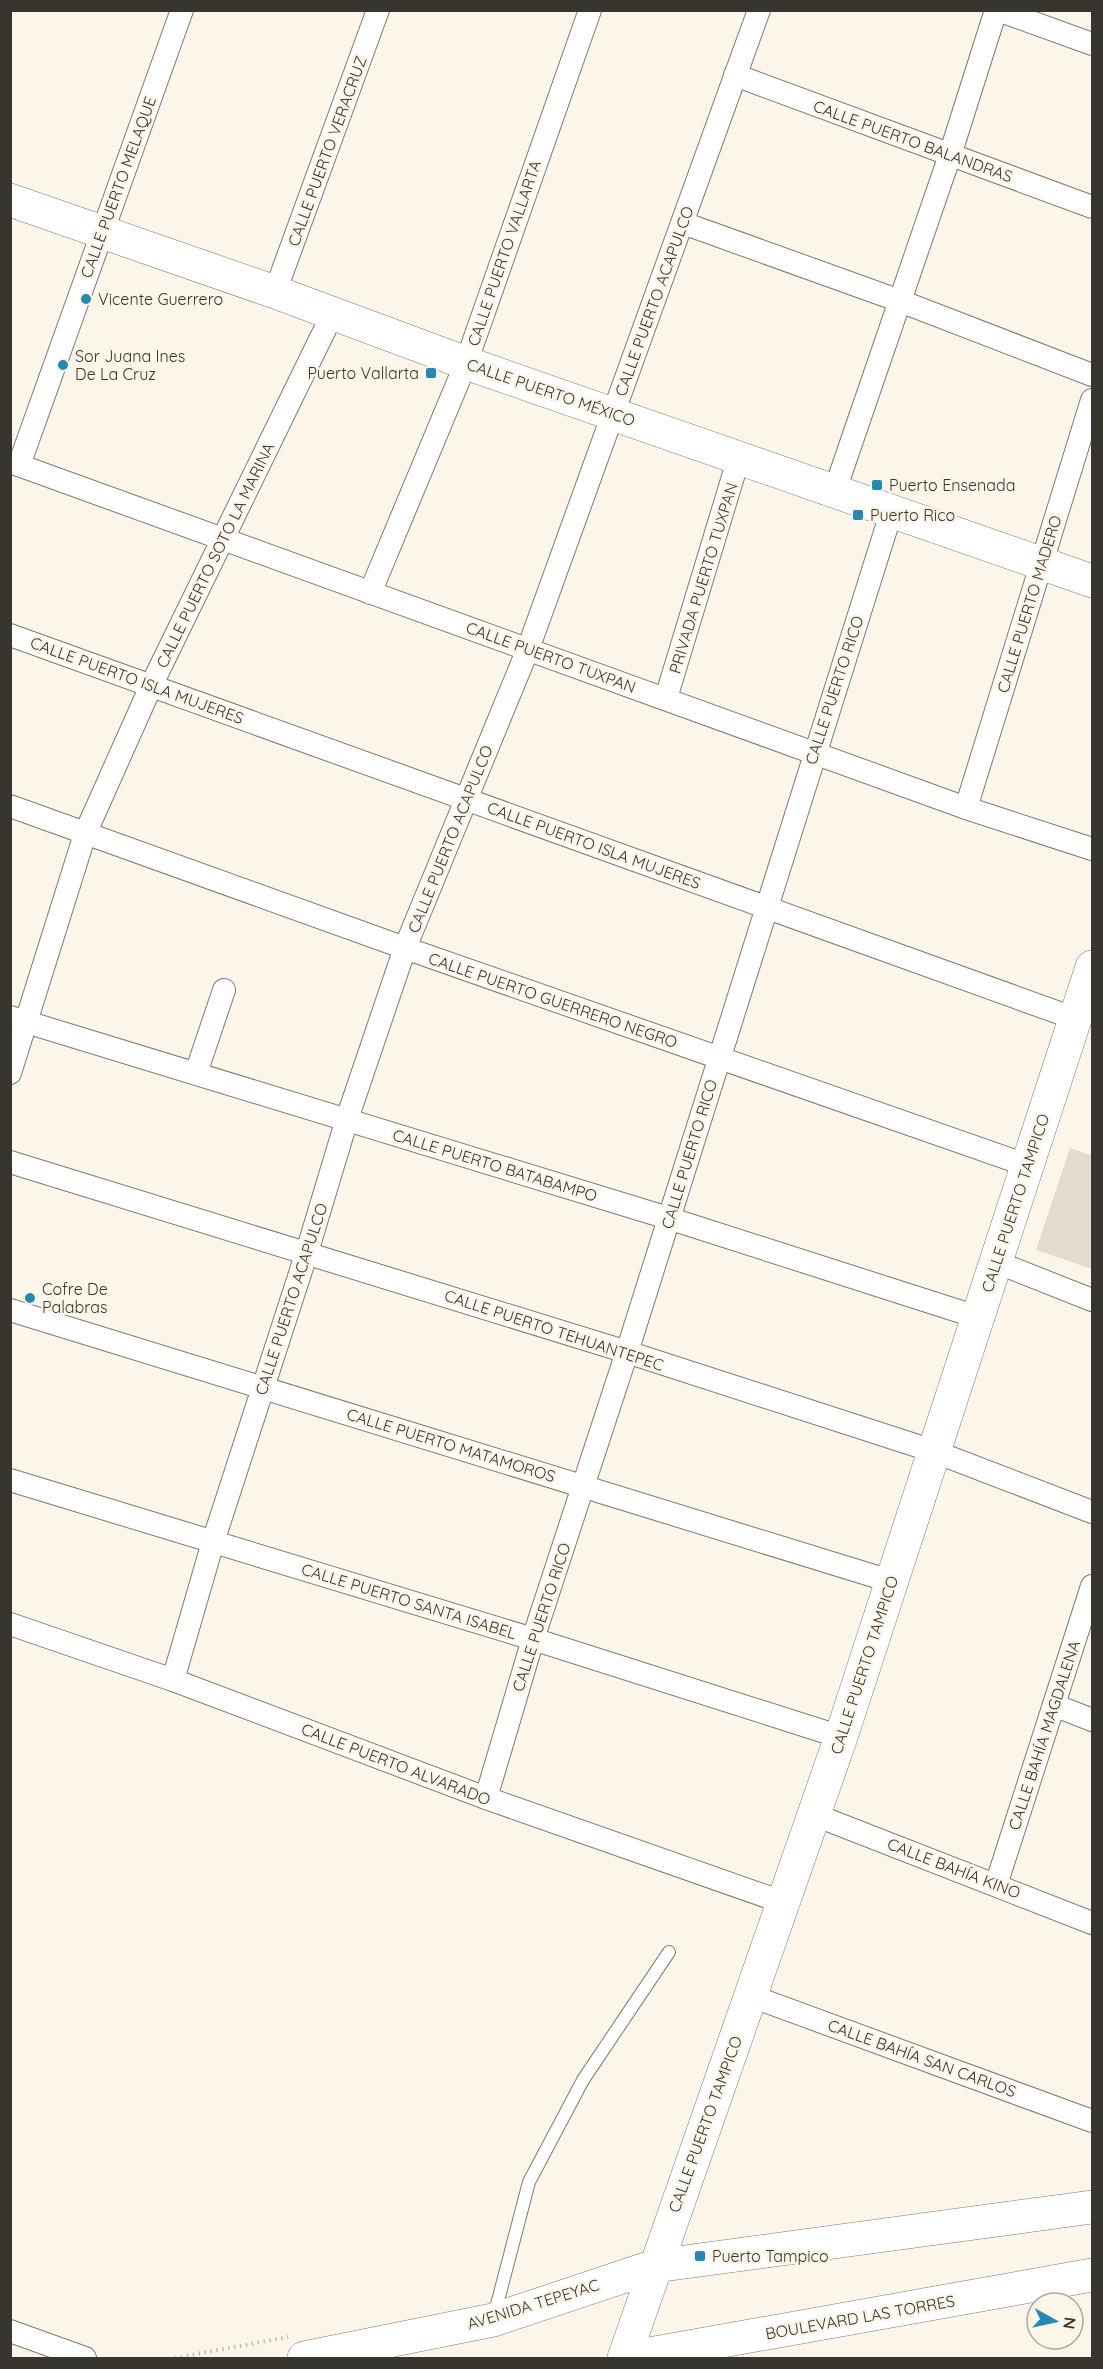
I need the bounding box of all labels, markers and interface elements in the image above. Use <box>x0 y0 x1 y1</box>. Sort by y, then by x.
street label: CALLE PUERTO VERACRUZ <box>283 53 371 249</box>
street label: CALLE PUERTO MELAQUE <box>76 93 160 281</box>
street label: CALLE PUERTO BALANDRAS <box>811 96 1015 186</box>
street label: CALLE PUERTO VALLARTA <box>463 157 545 349</box>
street label: CALLE PUERTO ACAPULCO <box>610 203 698 399</box>
place label: Vicente Guerrero <box>98 289 223 309</box>
marker: Vicente Guerrero <box>79 292 93 306</box>
place label: Sor Juana Ines De La Cruz <box>75 346 185 384</box>
street label: CALLE PUERTO MÉXICO <box>464 354 638 430</box>
marker: Sor Juana Ines De La Cruz <box>56 358 70 372</box>
place label: Puerto Vallarta <box>307 363 419 383</box>
marker: Puerto Vallarta <box>424 366 438 380</box>
street label: CALLE PUERTO SOTO LA MARINA <box>152 439 278 671</box>
place label: Puerto Ensenada <box>889 475 1015 495</box>
marker: Puerto Ensenada <box>870 478 884 492</box>
street label: PRIVADA PUERTO TUXPAN <box>664 480 742 676</box>
place label: Puerto Rico <box>870 505 955 525</box>
marker: Puerto Rico <box>851 508 865 522</box>
street label: CALLE PUERTO MADERO <box>992 513 1066 695</box>
street label: CALLE PUERTO RICO <box>801 613 867 767</box>
street label: CALLE PUERTO TUXPAN <box>463 617 639 697</box>
street label: CALLE PUERTO ISLA MUJERES <box>28 632 246 728</box>
street label: CALLE PUERTO ACAPULCO <box>403 742 497 936</box>
street label: CALLE PUERTO ISLA MUJERES <box>485 797 703 893</box>
street label: CALLE PUERTO GUERRERO NEGRO <box>426 948 680 1052</box>
street label: CALLE PUERTO RICO <box>657 1077 721 1231</box>
street label: CALLE PUERTO TAMPICO <box>977 1111 1053 1295</box>
street label: CALLE PUERTO BATABAMPO <box>390 1124 600 1206</box>
street label: CALLE PUERTO ACAPULCO <box>250 1200 332 1398</box>
place label: Cofre De Palabras <box>42 1279 108 1317</box>
street label: CALLE PUERTO TEHUANTEPEC <box>442 1285 666 1375</box>
marker: Cofre De Palabras <box>23 1291 37 1305</box>
street label: CALLE PUERTO MATAMOROS <box>344 1404 558 1486</box>
street label: CALLE PUERTO RICO <box>508 1540 574 1694</box>
street label: CALLE PUERTO SANTA ISABEL <box>299 1559 519 1643</box>
street label: CALLE PUERTO TAMPICO <box>826 1573 902 1757</box>
street label: CALLE BAHÍA MAGDALENA <box>1004 1638 1084 1832</box>
street label: CALLE PUERTO ALVARADO <box>299 1719 493 1809</box>
street label: CALLE BAHÍA KINO <box>885 1833 1023 1903</box>
street label: CALLE BAHÍA SAN CARLOS <box>825 2015 1019 2101</box>
street label: CALLE PUERTO TAMPICO <box>664 2033 746 2215</box>
place label: Puerto Tampico <box>712 2246 829 2266</box>
marker: Puerto Tampico <box>693 2249 707 2263</box>
street label: AVENIDA TEPEYAC <box>465 2274 601 2334</box>
street label: BOULEVARD LAS TORRES <box>764 2290 956 2344</box>
north arrow <box>1025 2291 1085 2351</box>
text: N <box>1059 2316 1081 2330</box>

